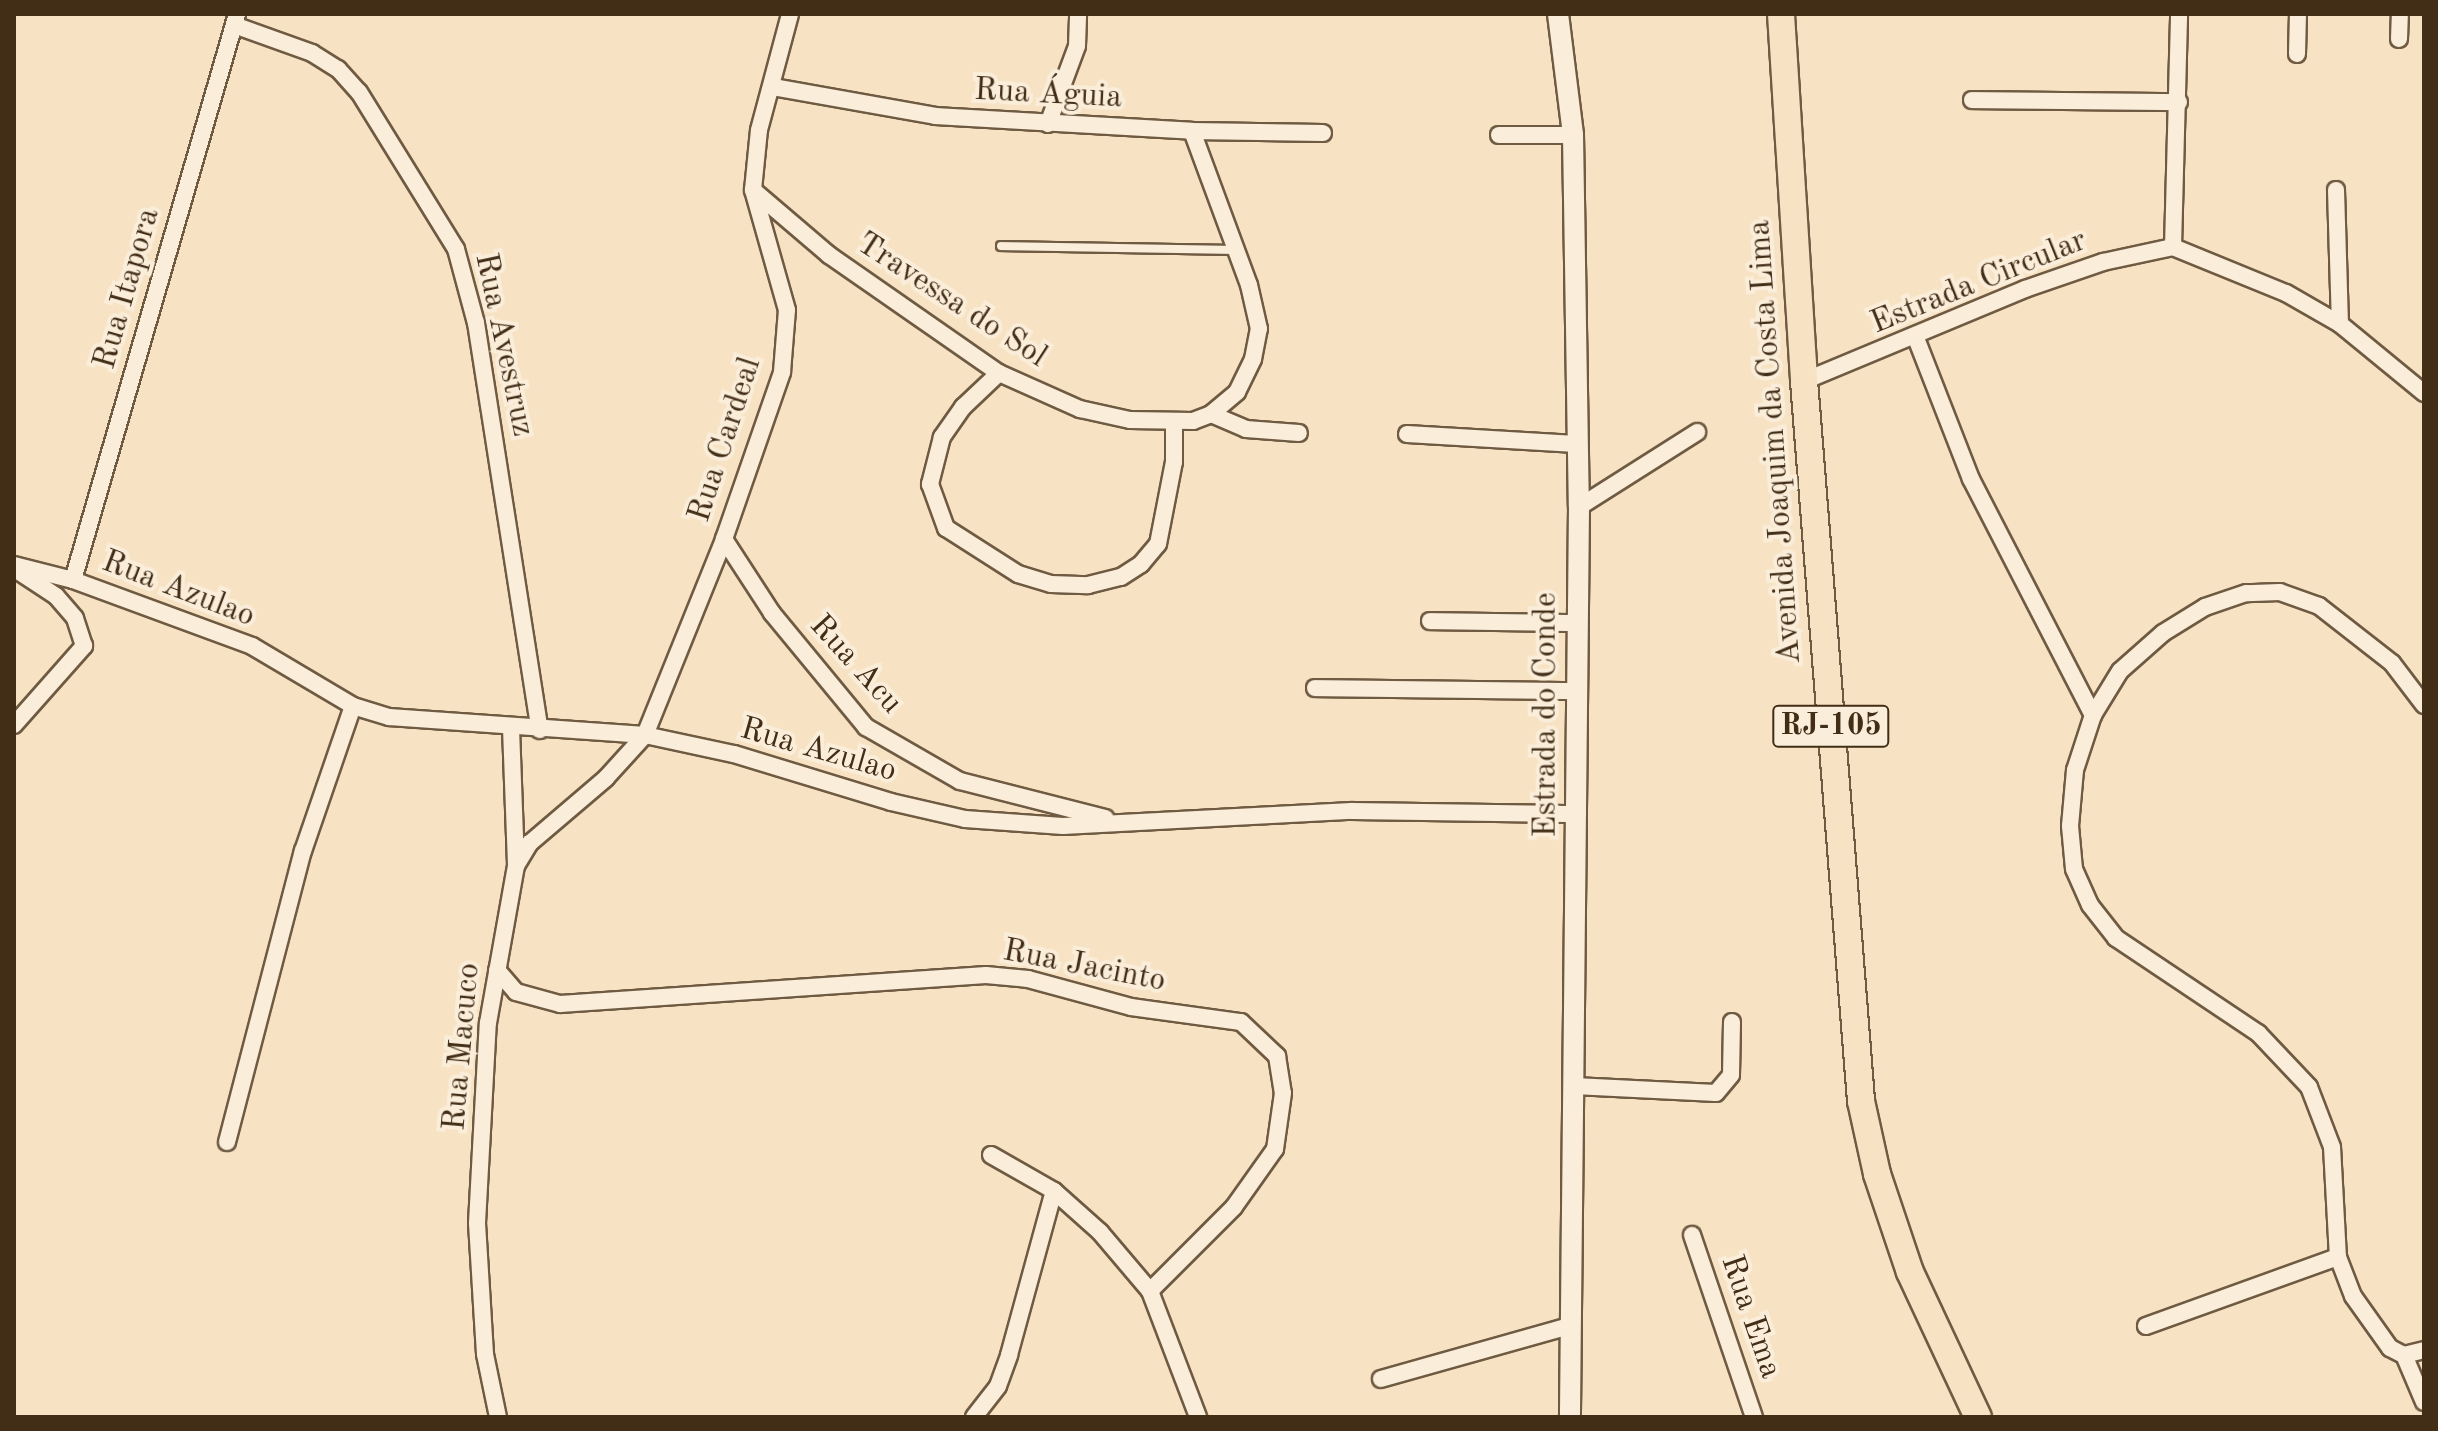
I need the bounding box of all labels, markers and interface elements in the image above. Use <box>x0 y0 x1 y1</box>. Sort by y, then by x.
street label: Rua Águia <box>973 72 1123 118</box>
street label: Rua Itapora <box>87 204 169 374</box>
street label: Avenida Joaquim da Costa Lima <box>1741 219 1811 665</box>
street label: Estrada Circular <box>1865 222 2093 344</box>
street label: Travessa do Sol <box>849 225 1053 377</box>
street label: Rua Avestruz <box>465 250 541 440</box>
street label: Rua Cardeal <box>681 353 771 527</box>
street label: Rua Azulao <box>96 543 260 637</box>
street label: Estrada do Conde <box>1528 592 1566 838</box>
street label: Rua Acu <box>800 607 910 723</box>
road number: RJ-105 <box>1771 700 1891 752</box>
street label: Rua Azulao <box>735 710 901 792</box>
street label: Rua Jacinto <box>999 932 1169 1002</box>
street label: Rua Macuco <box>437 962 489 1132</box>
street label: Rua Ema <box>1711 1250 1789 1384</box>

